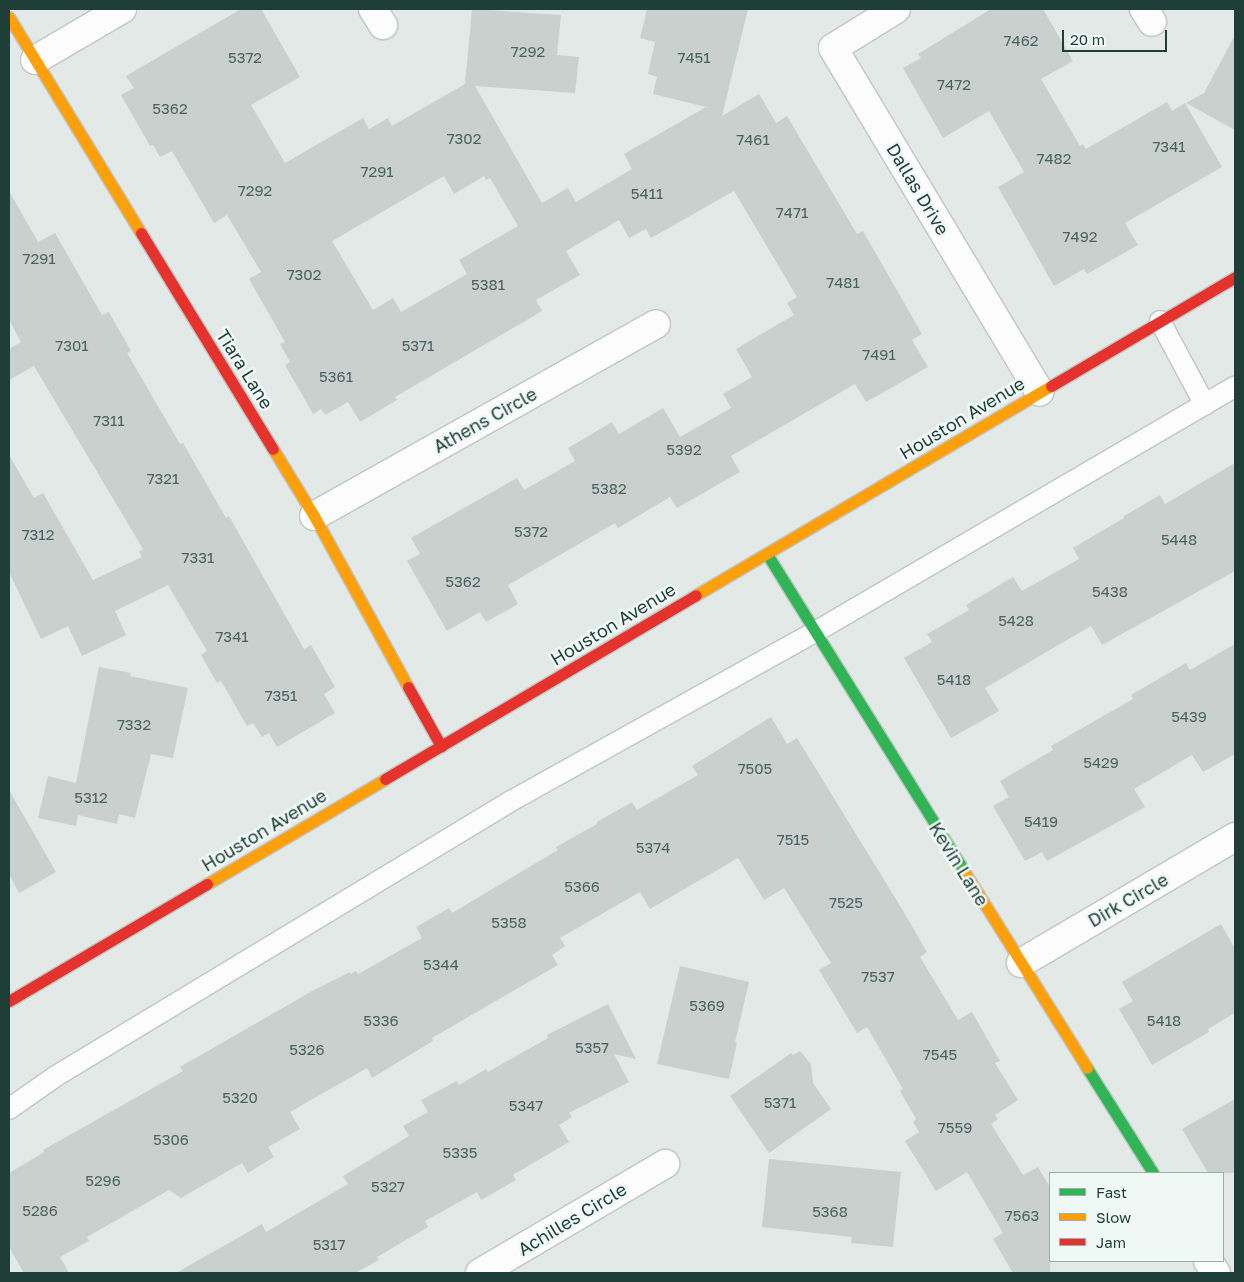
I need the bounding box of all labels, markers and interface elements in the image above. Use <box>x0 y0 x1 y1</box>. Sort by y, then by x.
scale bar <box>1064 20 1169 52</box>
text: 20 m <box>1070 30 1105 48</box>
house number: 7462 <box>1004 32 1038 50</box>
house number: 7292 <box>511 43 545 61</box>
house number: 5372 <box>228 49 262 67</box>
house number: 7451 <box>677 49 711 67</box>
house number: 7472 <box>937 76 971 94</box>
house number: 5362 <box>152 100 188 118</box>
house number: 7302 <box>447 130 481 148</box>
house number: 7461 <box>736 131 770 149</box>
house number: 7341 <box>1152 138 1186 156</box>
street label: Dallas Drive <box>882 139 954 239</box>
house number: 7482 <box>1037 150 1071 168</box>
house number: 7291 <box>361 163 393 181</box>
house number: 7292 <box>238 182 272 200</box>
house number: 5411 <box>631 185 663 203</box>
house number: 7471 <box>776 204 808 222</box>
house number: 7492 <box>1063 228 1097 246</box>
house number: 7291 <box>23 250 55 268</box>
house number: 7302 <box>287 266 321 284</box>
house number: 7481 <box>826 274 860 292</box>
house number: 5381 <box>471 276 505 294</box>
street label: Tiara Lane <box>212 325 278 413</box>
house number: 7301 <box>55 337 89 355</box>
house number: 5371 <box>402 337 434 355</box>
house number: 7491 <box>862 346 896 364</box>
house number: 5361 <box>319 368 353 386</box>
street label: Houston Avenue <box>896 372 1028 464</box>
street label: Athens Circle <box>430 383 540 457</box>
house number: 7311 <box>93 412 125 430</box>
house number: 5392 <box>666 441 702 459</box>
house number: 7321 <box>147 470 179 488</box>
house number: 5382 <box>591 480 627 498</box>
house number: 5372 <box>514 523 548 541</box>
house number: 7312 <box>22 526 54 544</box>
house number: 5448 <box>1161 531 1197 549</box>
house number: 7331 <box>182 549 214 567</box>
house number: 5362 <box>445 573 481 591</box>
street label: Houston Avenue <box>547 578 679 670</box>
house number: 5438 <box>1092 583 1128 601</box>
house number: 5428 <box>998 612 1034 630</box>
house number: 7341 <box>215 628 249 646</box>
house number: 5418 <box>937 671 971 689</box>
house number: 7351 <box>265 687 297 705</box>
house number: 5439 <box>1171 708 1207 726</box>
house number: 7332 <box>117 716 151 734</box>
house number: 5429 <box>1083 754 1119 772</box>
house number: 7505 <box>738 760 772 778</box>
street label: Houston Avenue <box>198 784 330 876</box>
house number: 5312 <box>74 789 108 807</box>
house number: 5419 <box>1024 813 1058 831</box>
street label: Kevin Lane <box>925 818 993 910</box>
house number: 7515 <box>777 831 809 849</box>
house number: 5374 <box>636 839 670 857</box>
street label: Dirk Circle <box>1084 868 1172 932</box>
house number: 5366 <box>564 878 600 896</box>
house number: 7525 <box>829 894 863 912</box>
house number: 5358 <box>491 914 527 932</box>
house number: 5344 <box>423 956 459 974</box>
house number: 7537 <box>861 968 895 986</box>
house number: 5369 <box>689 997 725 1015</box>
house number: 5336 <box>363 1012 399 1030</box>
house number: 5418 <box>1147 1012 1181 1030</box>
house number: 5357 <box>575 1039 609 1057</box>
house number: 5326 <box>289 1041 325 1059</box>
house number: 7545 <box>923 1046 957 1064</box>
house number: 5320 <box>222 1089 258 1107</box>
house number: 5371 <box>764 1094 796 1112</box>
house number: 5347 <box>509 1097 543 1115</box>
house number: 7559 <box>938 1119 972 1137</box>
house number: 5306 <box>153 1131 189 1149</box>
house number: 5335 <box>443 1144 477 1162</box>
house number: 5296 <box>85 1172 121 1190</box>
legend <box>1049 1172 1224 1262</box>
house number: 5327 <box>371 1178 405 1196</box>
street label: Achilles Circle <box>514 1178 630 1260</box>
text: Fast <box>1096 1183 1127 1201</box>
house number: 5286 <box>22 1202 58 1220</box>
house number: 5368 <box>812 1203 848 1221</box>
house number: 7563 <box>1005 1207 1039 1225</box>
text: Slow <box>1096 1208 1131 1226</box>
text: Jam <box>1096 1233 1126 1251</box>
house number: 5317 <box>313 1236 345 1254</box>

